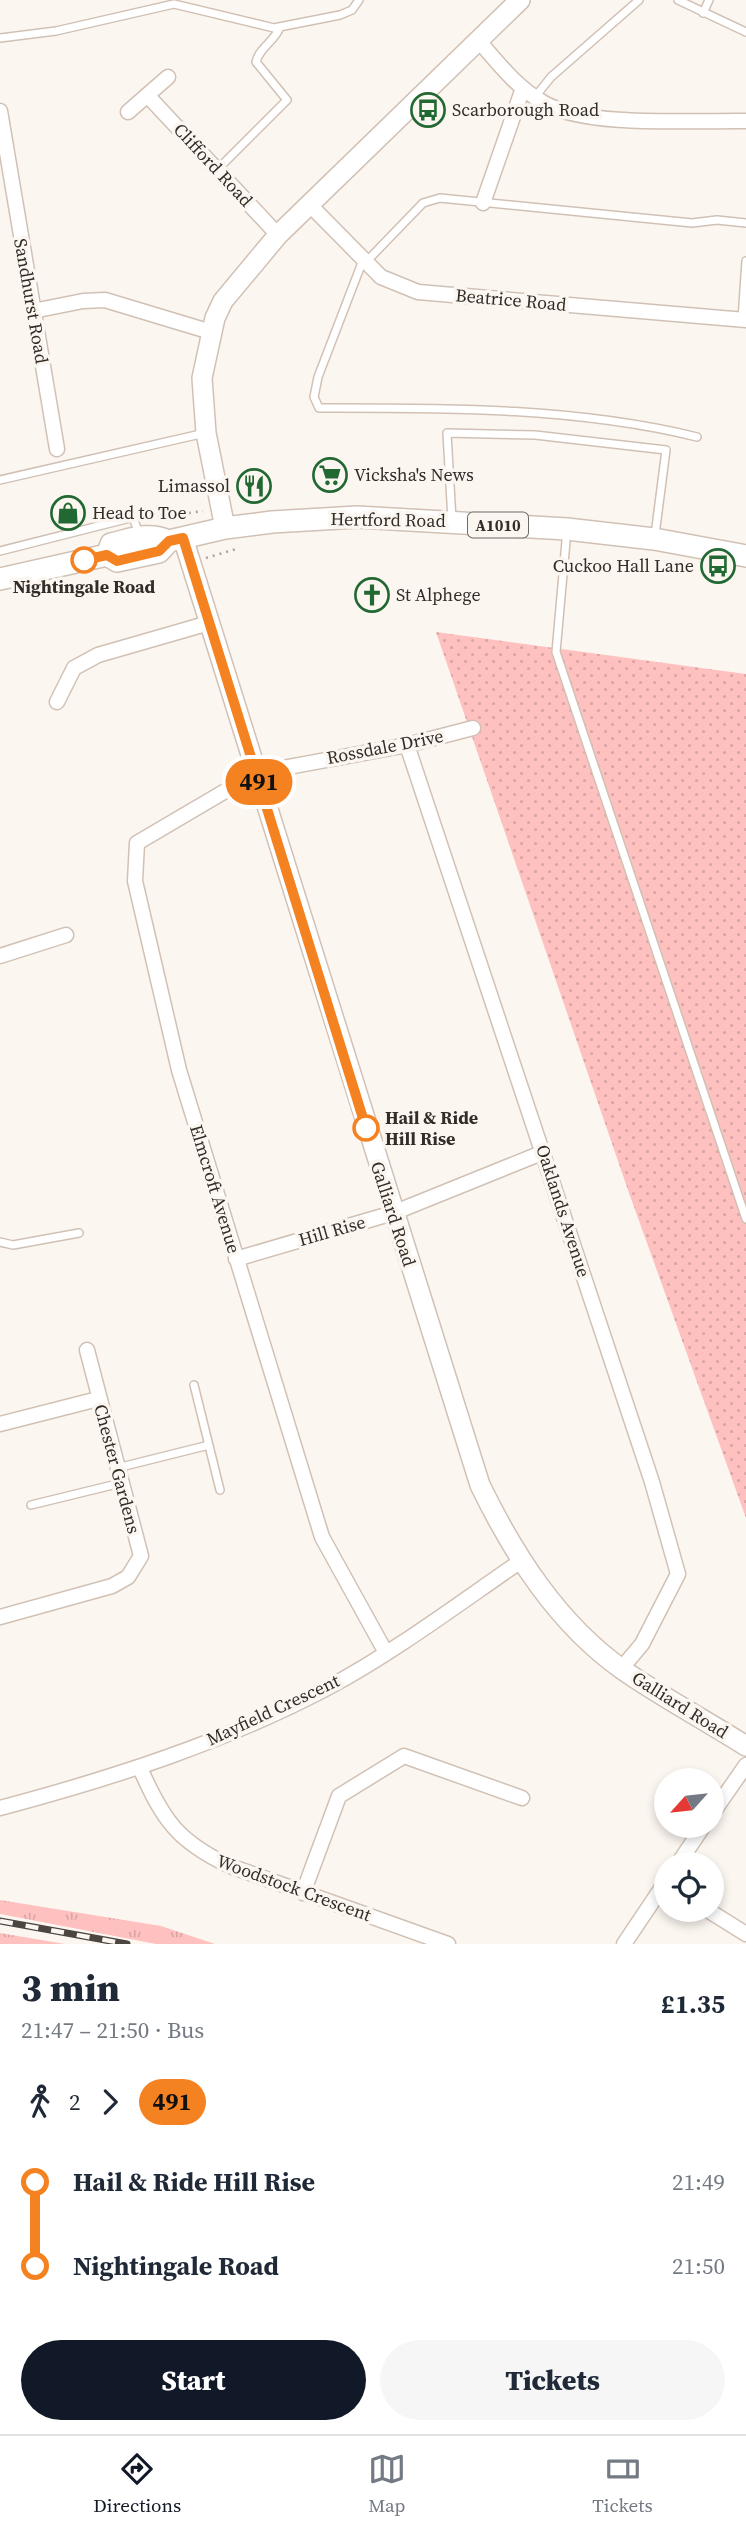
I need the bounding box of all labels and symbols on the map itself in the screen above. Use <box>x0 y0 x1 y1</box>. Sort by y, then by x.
bus stop icon: Scarborough Road <box>409 91 447 129</box>
place label: Scarborough Road <box>452 97 599 122</box>
street label: Clifford Road <box>168 117 259 212</box>
street label: Sandhurst Road <box>8 236 55 365</box>
street label: Beatrice Road <box>455 282 568 317</box>
supermarket icon: Vicksha's News <box>311 456 349 494</box>
place label: Vicksha's News <box>354 462 474 487</box>
restaurant icon: Limassol <box>235 467 273 505</box>
place label: Limassol <box>158 473 230 498</box>
shop icon: Head to Toe <box>49 494 87 532</box>
place label: Head to Toe <box>92 500 187 525</box>
street label: Hertford Road <box>330 506 446 533</box>
road number: A1010 <box>468 512 528 538</box>
marker: Nightingale Road <box>71 547 97 573</box>
bus stop icon: Cuckoo Hall Lane <box>699 547 737 585</box>
place label: Cuckoo Hall Lane <box>553 553 694 578</box>
place label: Nightingale Road <box>13 574 156 599</box>
church icon: St Alphege <box>353 576 391 614</box>
place label: St Alphege <box>396 582 481 607</box>
street label: Rossdale Drive <box>324 723 445 770</box>
line badge: 491 <box>219 759 299 805</box>
place label: Hail & Ride Hill Rise <box>385 1105 478 1151</box>
marker: Hail & Ride Hill Rise <box>353 1115 379 1141</box>
street label: Elmcroft Avenue <box>184 1121 247 1256</box>
street label: Oaklands Avenue <box>530 1141 597 1280</box>
street label: Galliard Road <box>365 1158 422 1270</box>
street label: Hill Rise <box>295 1209 368 1252</box>
street label: Chester Gardens <box>88 1401 147 1536</box>
street label: Galliard Road <box>627 1665 733 1744</box>
street label: Mayfield Crescent <box>202 1668 344 1751</box>
north arrow <box>654 1768 724 1838</box>
street label: Woodstock Crescent <box>214 1848 375 1927</box>

